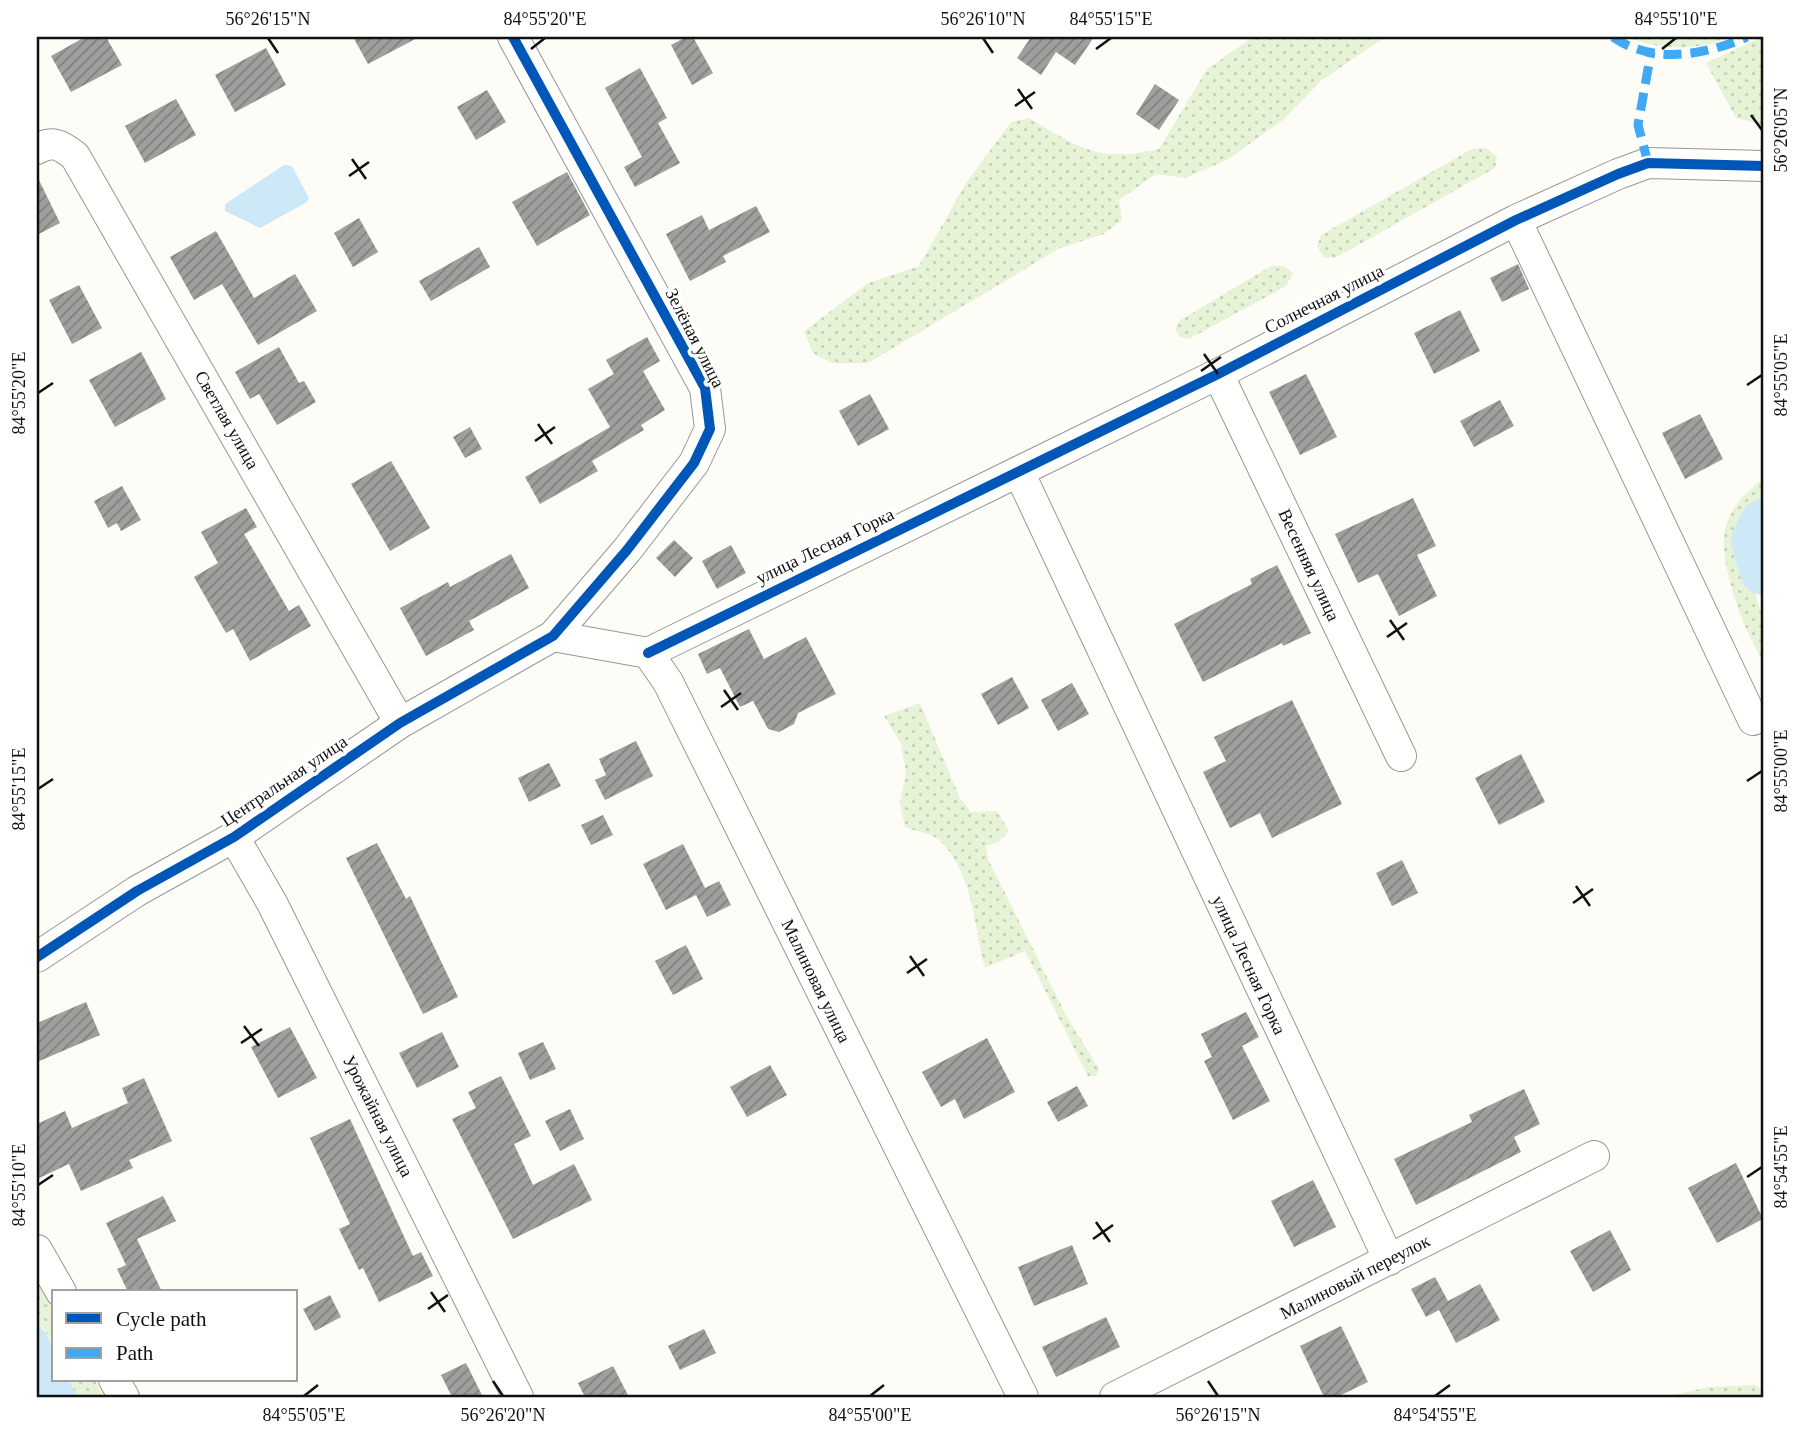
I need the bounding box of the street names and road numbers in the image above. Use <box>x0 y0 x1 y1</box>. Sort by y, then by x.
street label: Солнечная улица <box>1261 260 1387 338</box>
street label: Зелёная улица <box>661 285 729 391</box>
street label: Светлая улица <box>191 367 263 473</box>
street label: улица Лесная Горка <box>753 504 897 588</box>
street label: Весенняя улица <box>1274 506 1344 624</box>
street label: Центральная улица <box>217 731 351 831</box>
street label: улица Лесная Горка <box>1208 892 1290 1038</box>
street label: Малиновая улица <box>777 916 855 1046</box>
street label: Урожайная улица <box>339 1052 417 1180</box>
street label: Малиновый переулок <box>1277 1230 1433 1323</box>

